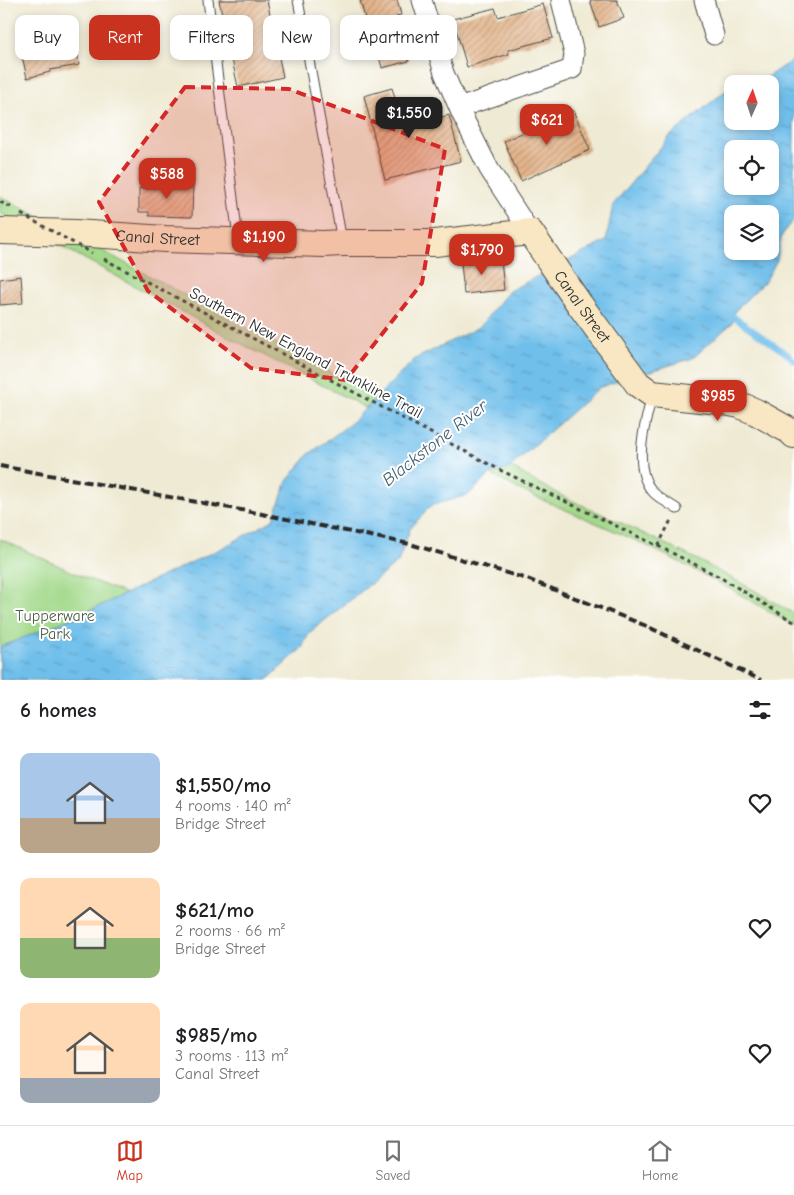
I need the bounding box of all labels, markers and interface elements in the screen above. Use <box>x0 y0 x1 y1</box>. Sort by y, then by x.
chip: Buy <box>15 15 79 60</box>
chip: Rent <box>89 15 160 60</box>
chip: Filters <box>170 15 253 60</box>
chip: New <box>263 15 330 60</box>
chip: Apartment <box>340 15 457 60</box>
north arrow <box>724 75 779 130</box>
map controls <box>724 75 779 260</box>
pin: $1,550 <box>368 96 450 139</box>
text: $1,550 <box>386 104 432 122</box>
pin: $621 <box>517 104 577 146</box>
text: $621 <box>531 111 563 129</box>
button: locate <box>724 140 779 195</box>
pin: $588 <box>137 158 197 200</box>
text: $588 <box>150 165 184 183</box>
button: layers <box>724 205 779 260</box>
pin: $1,190 <box>223 220 305 263</box>
street label: Canal Street <box>115 227 201 249</box>
text: $1,190 <box>243 228 285 246</box>
pin: $1,790 <box>441 234 523 276</box>
text: $1,790 <box>460 241 504 259</box>
street label: Canal Street <box>550 267 614 347</box>
street label: Southern New England Trunkline Trail <box>187 284 425 422</box>
pin: $985 <box>688 380 748 422</box>
text: $985 <box>701 387 735 405</box>
water label: Blackstone River <box>378 395 492 491</box>
park label: Tupperware Park <box>15 607 95 643</box>
icon: filters <box>746 696 774 724</box>
text: 6 homes <box>20 698 96 722</box>
icon: home <box>60 773 120 833</box>
text: $1,550/mo <box>175 773 271 797</box>
icon: heart <box>746 789 774 817</box>
text: 4 rooms · 140 m² <box>175 797 291 815</box>
text: Bridge Street <box>175 815 265 833</box>
icon: home <box>60 898 120 958</box>
text: $621/mo <box>175 898 254 922</box>
icon: heart <box>746 914 774 942</box>
text: 2 rooms · 66 m² <box>175 922 285 940</box>
text: Bridge Street <box>175 940 265 958</box>
icon: home <box>60 1023 120 1083</box>
text: $985/mo <box>175 1023 257 1047</box>
icon: heart <box>746 1039 774 1067</box>
text: 3 rooms · 113 m² <box>175 1047 288 1065</box>
text: Canal Street <box>175 1065 259 1083</box>
tab: Map <box>116 1137 144 1184</box>
tab: Saved <box>375 1137 410 1184</box>
tab: Home <box>642 1137 678 1184</box>

